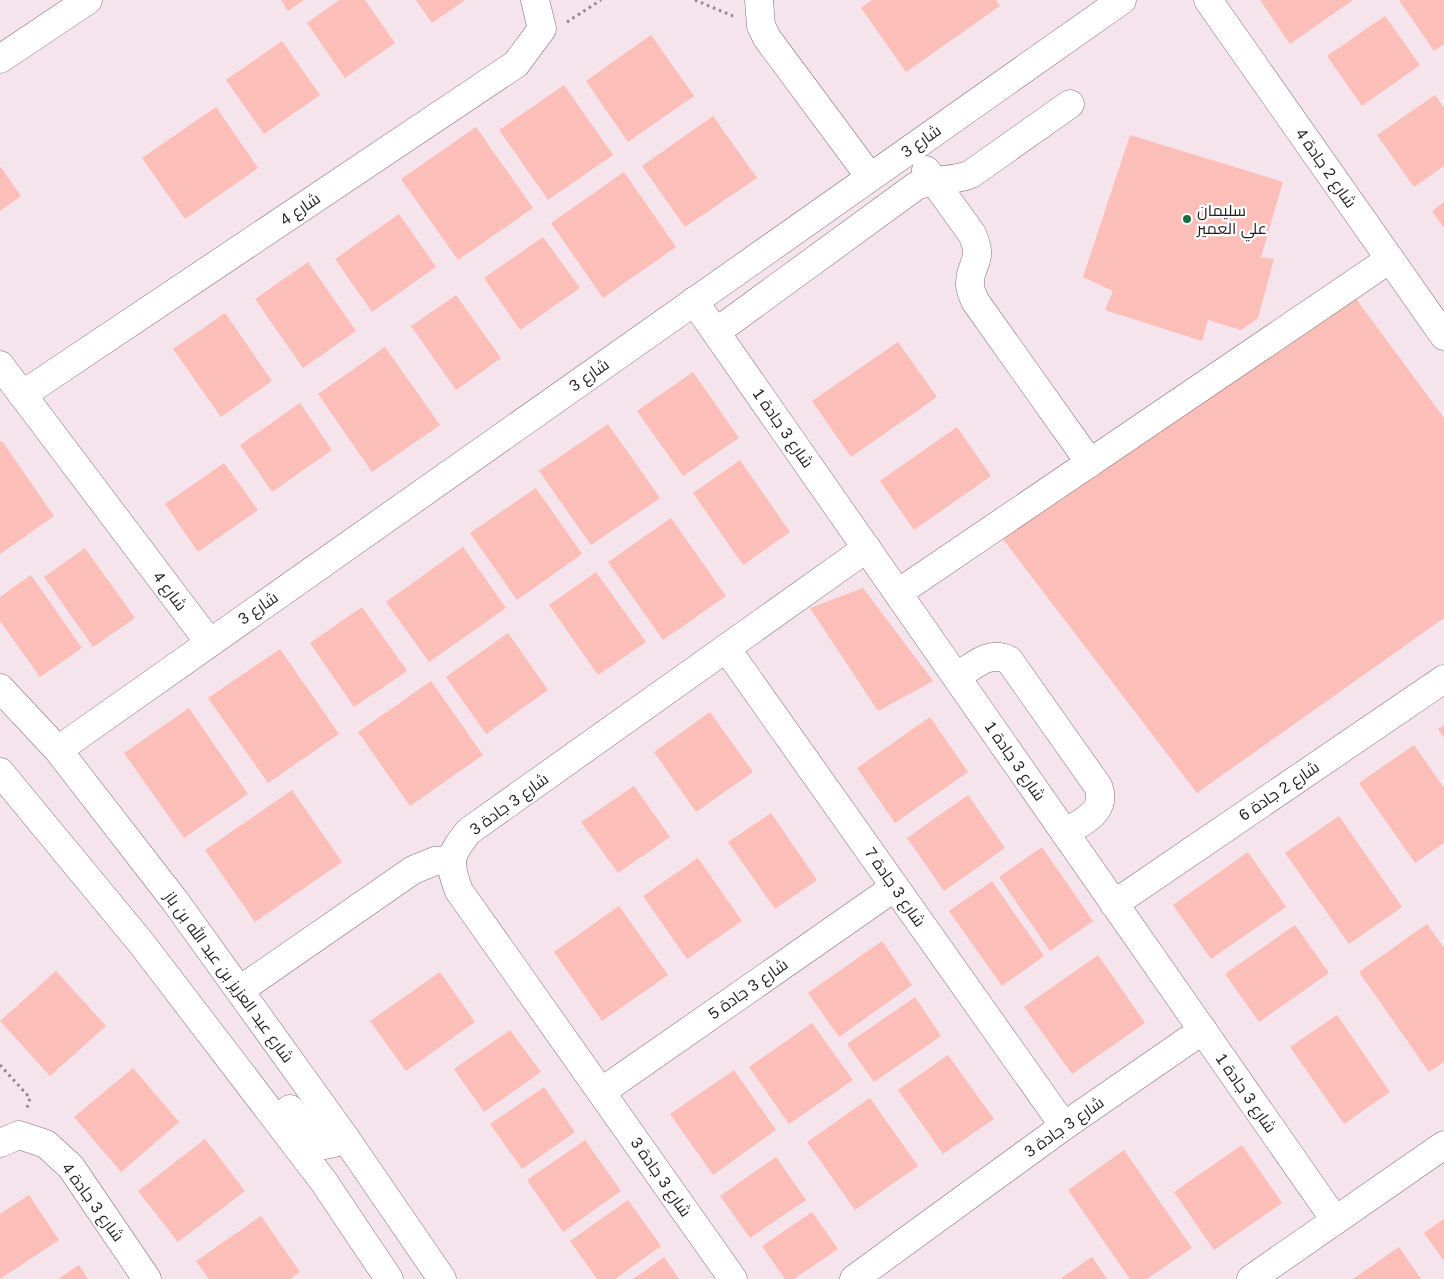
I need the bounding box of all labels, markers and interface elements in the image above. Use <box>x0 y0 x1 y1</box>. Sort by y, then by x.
street label: شارع 3 <box>898 121 946 163</box>
street label: شارع 2 جادة 4 <box>1290 125 1360 213</box>
street label: شارع 4 <box>277 190 325 231</box>
place label: سليمان علي العمير <box>1196 202 1267 242</box>
marker: سليمان علي العمير <box>1181 213 1193 225</box>
street label: شارع 3 <box>566 355 614 397</box>
street label: شارع 3 جادة 1 <box>747 385 817 473</box>
street label: شارع 4 <box>147 568 190 616</box>
street label: شارع 3 <box>235 588 283 630</box>
street label: شارع 3 جادة 1 <box>979 718 1049 806</box>
street label: شارع 2 جادة 6 <box>1236 758 1324 826</box>
street label: شارع 3 جادة 3 <box>466 770 553 841</box>
street label: شارع 3 جادة 7 <box>859 844 929 932</box>
street label: شارع عبد العزيز بن عبد الله بن باز <box>158 886 298 1067</box>
street label: شارع 3 جادة 5 <box>705 955 793 1025</box>
street label: شارع 3 جادة 1 <box>1210 1050 1280 1138</box>
street label: شارع 3 جادة 3 <box>1021 1093 1109 1163</box>
street label: شارع 3 جادة 3 <box>625 1134 695 1222</box>
street label: شارع 3 جادة 4 <box>56 1159 127 1246</box>

